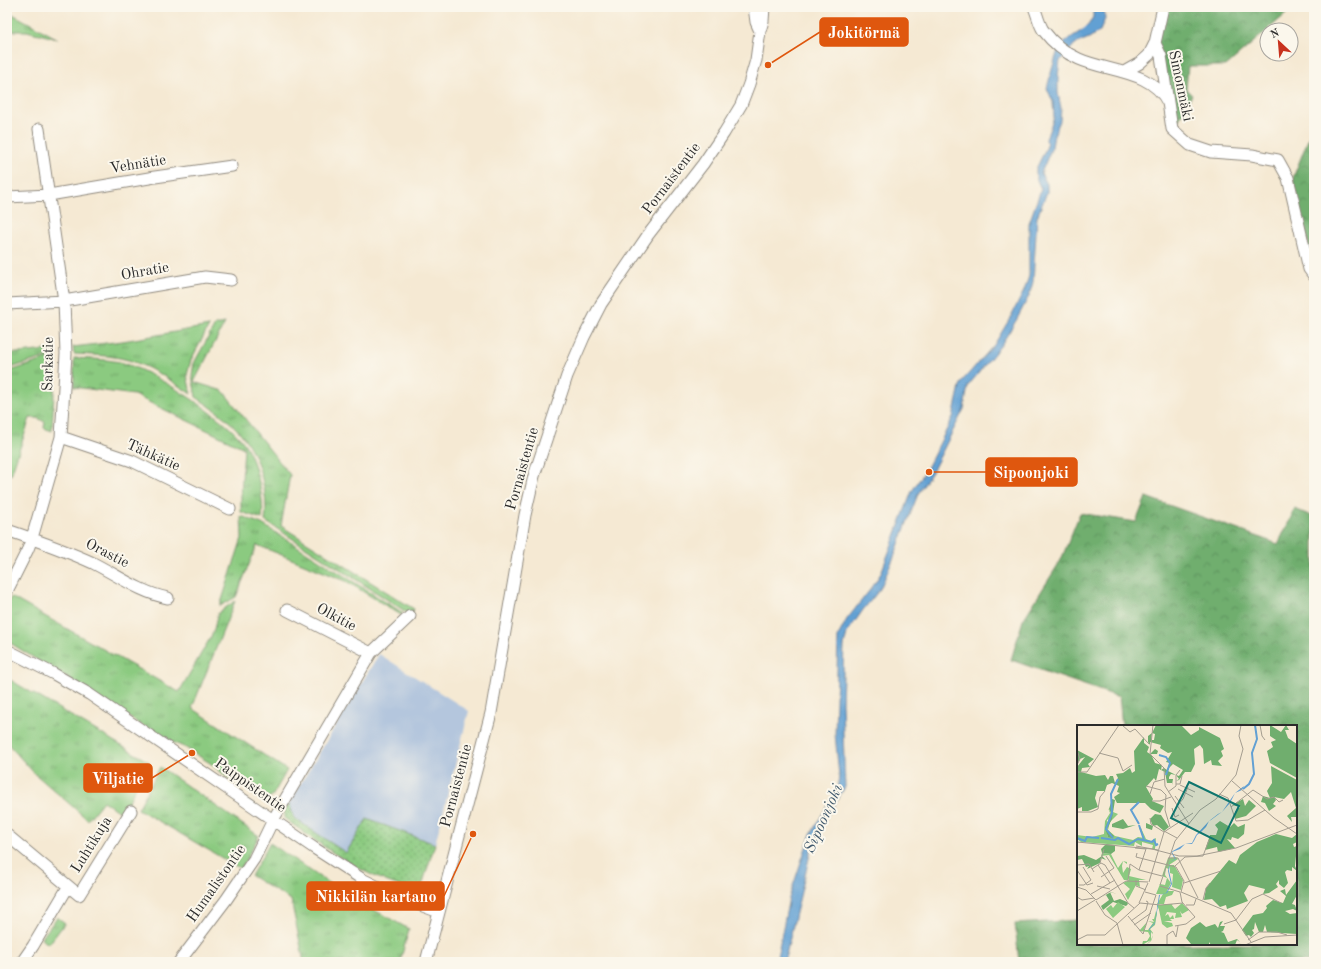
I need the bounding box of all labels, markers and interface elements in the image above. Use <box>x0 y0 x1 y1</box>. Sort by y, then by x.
callout: Jokitörmä <box>820 18 908 46</box>
north arrow <box>1259 22 1299 62</box>
text: Jokitörmä <box>828 26 900 42</box>
text: N <box>1269 27 1282 41</box>
street label: Simonmäki <box>1165 49 1195 123</box>
street label: Pornaistentie <box>640 140 704 218</box>
street label: Vehnätie <box>109 153 167 177</box>
street label: Ohratie <box>120 260 170 284</box>
street label: Sarkatie <box>41 337 57 391</box>
street label: Pornaistentie <box>504 426 542 512</box>
street label: Tähkätie <box>124 438 182 475</box>
callout: Sipoonjoki <box>986 458 1077 486</box>
text: Sipoonjoki <box>993 466 1069 482</box>
street label: Orastie <box>83 537 131 571</box>
street label: Olkitie <box>314 601 358 635</box>
inset map <box>1077 725 1297 945</box>
street label: Pornaistentie <box>439 743 475 829</box>
street label: Paippistentie <box>211 756 289 816</box>
callout: Viljatie <box>84 764 152 792</box>
text: Viljatie <box>92 772 144 788</box>
water label: Sipoonjoki <box>802 782 847 856</box>
street label: Luhtikuja <box>69 814 116 876</box>
street label: Humalistontie <box>185 842 249 925</box>
callout: Nikkilän kartano <box>307 882 444 910</box>
text: Nikkilän kartano <box>316 890 437 906</box>

